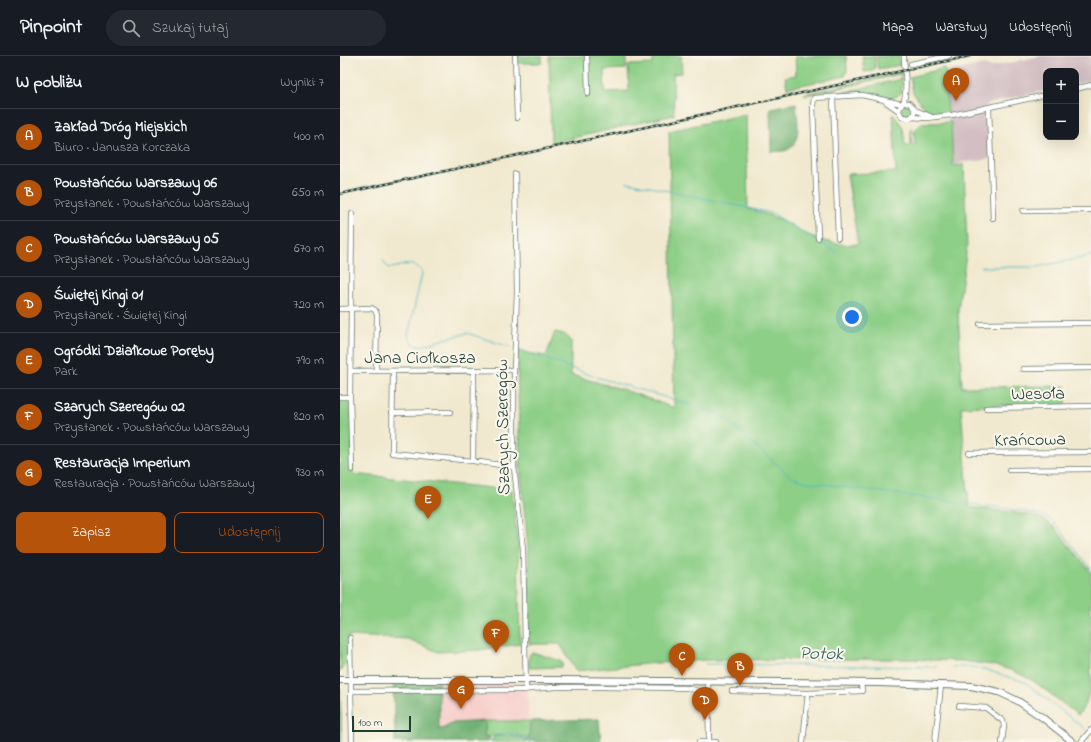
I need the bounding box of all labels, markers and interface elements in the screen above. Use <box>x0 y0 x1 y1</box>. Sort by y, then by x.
search box <box>106 10 386 46</box>
text: Pinpoint <box>20 14 82 41</box>
icon: search <box>120 17 142 39</box>
text: Szukaj tutaj <box>152 17 228 39</box>
text: Mapa <box>882 17 914 38</box>
text: Warstwy <box>936 17 987 38</box>
text: Udostępnij <box>1009 17 1071 38</box>
pin: A <box>943 68 969 101</box>
map controls <box>1043 68 1079 140</box>
button: + <box>1043 68 1079 104</box>
text: W pobliżu <box>16 70 82 95</box>
text: Wyniki: 7 <box>280 73 324 92</box>
button: − <box>1043 104 1079 140</box>
text: Zakład Dróg Miejskich <box>54 116 187 138</box>
text: A <box>25 127 33 146</box>
text: 400 m <box>294 127 324 146</box>
text: Biuro · Janusza Korczaka <box>54 138 190 157</box>
text: Powstańców Warszawy 06 <box>54 172 217 194</box>
text: B <box>25 183 33 202</box>
text: 650 m <box>292 183 324 202</box>
text: Przystanek · Powstańców Warszawy <box>54 194 249 213</box>
text: Powstańców Warszawy 05 <box>54 228 219 250</box>
text: C <box>25 239 33 258</box>
text: 670 m <box>294 239 324 258</box>
text: Przystanek · Powstańców Warszawy <box>54 250 249 269</box>
text: Świętej Kingi 01 <box>54 284 143 306</box>
text: D <box>24 295 34 314</box>
text: 720 m <box>293 295 324 314</box>
text: Przystanek · Świętej Kingi <box>54 306 187 325</box>
your location <box>842 307 862 327</box>
text: Ogródki Działkowe Poręby <box>54 340 214 362</box>
street label: Jana Ciołkosza <box>364 346 476 372</box>
text: E <box>25 351 33 370</box>
text: 790 m <box>296 351 324 370</box>
street label: Szarych Szeregów <box>490 359 519 495</box>
text: Park <box>54 362 78 381</box>
street label: Wesoła <box>1011 382 1065 408</box>
text: Szarych Szeregów 02 <box>54 396 185 418</box>
text: F <box>25 407 33 426</box>
text: 820 m <box>294 407 324 426</box>
text: Przystanek · Powstańców Warszawy <box>54 418 249 437</box>
street label: Krańcowa <box>994 427 1066 455</box>
text: Restauracja Imperium <box>54 452 190 474</box>
text: G <box>25 463 33 482</box>
text: 930 m <box>296 463 324 482</box>
text: Restauracja · Powstańców Warszawy <box>54 474 255 493</box>
pin: E <box>415 486 441 519</box>
button: Zapisz <box>16 512 166 553</box>
button: Udostępnij <box>174 512 324 553</box>
pin: F <box>483 620 509 653</box>
water label: Potok <box>799 641 844 668</box>
pin: C <box>669 643 695 676</box>
pin: B <box>727 653 753 686</box>
pin: G <box>448 676 474 709</box>
pin: D <box>692 687 718 720</box>
scale bar <box>352 714 411 733</box>
text: 100 m <box>358 715 382 731</box>

